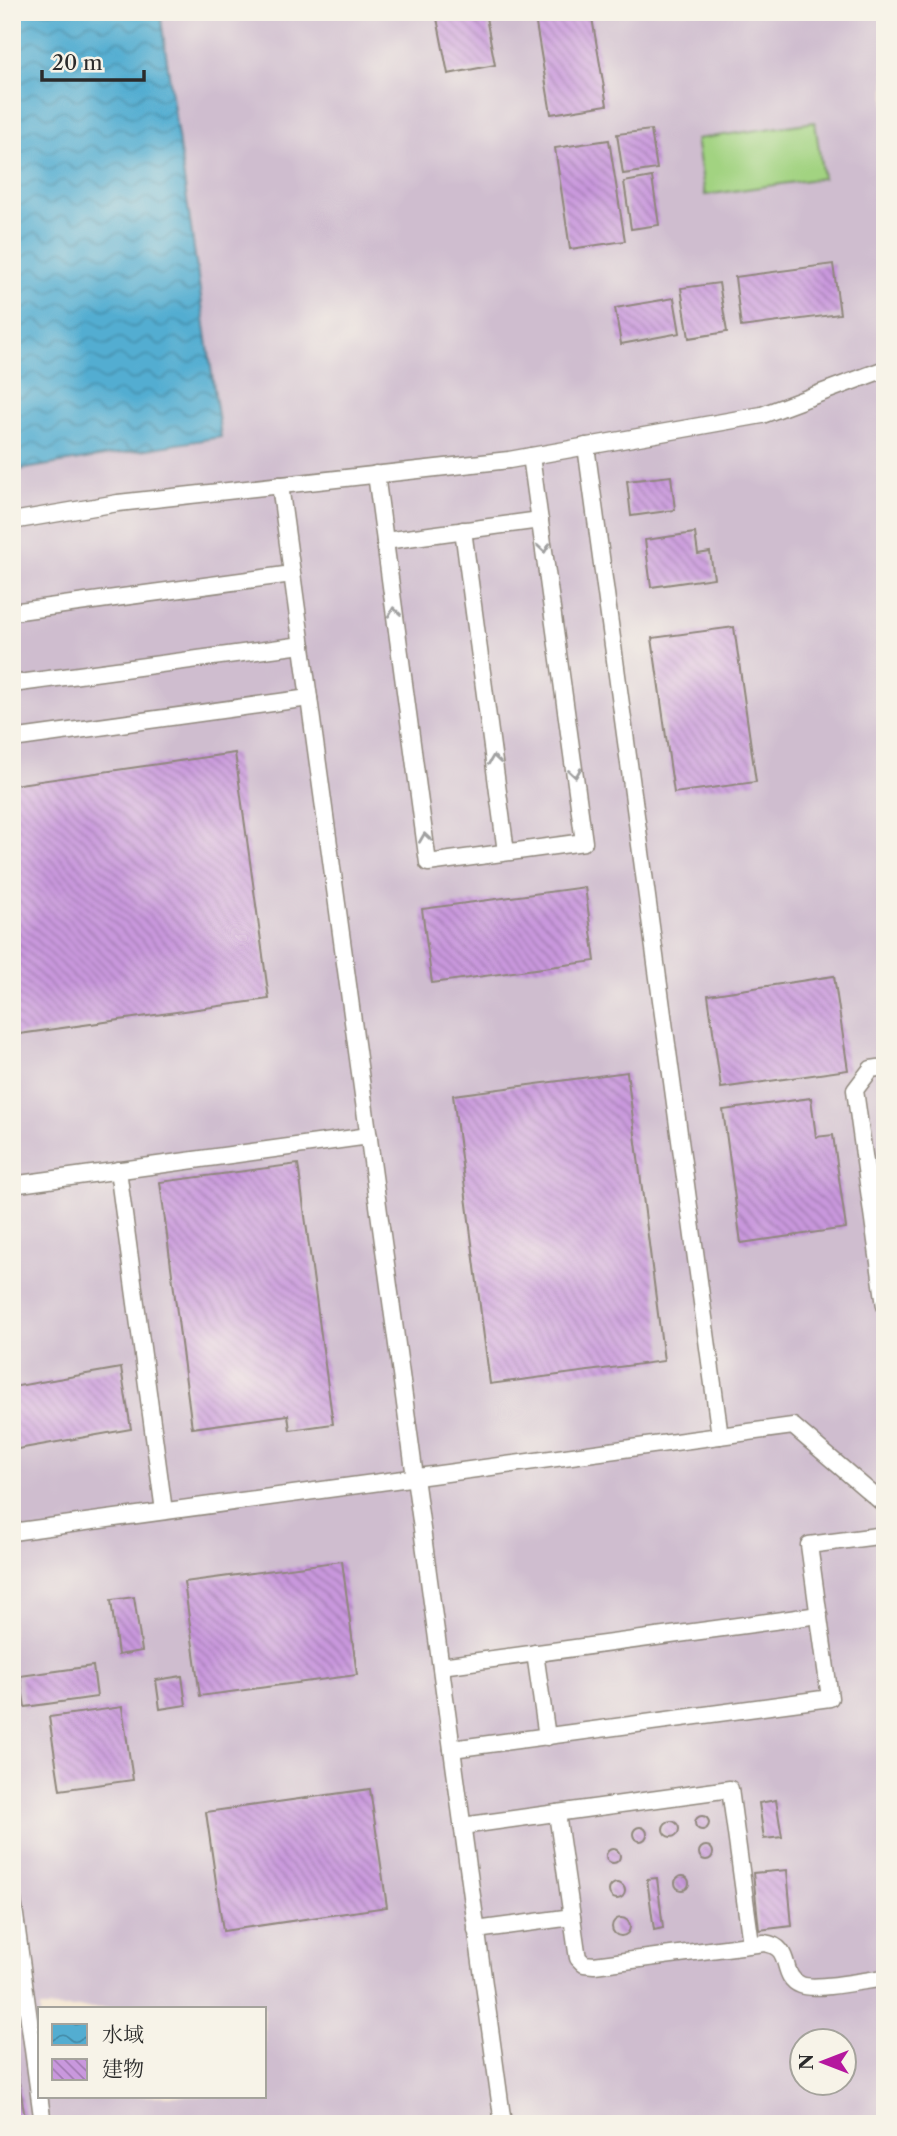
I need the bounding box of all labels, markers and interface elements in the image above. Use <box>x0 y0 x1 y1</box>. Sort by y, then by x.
scale bar <box>42 38 144 82</box>
text: 20 m <box>52 50 103 75</box>
one-way arrow <box>537 542 552 553</box>
one-way arrow <box>387 606 402 618</box>
one-way arrow <box>487 754 502 766</box>
one-way arrow <box>567 767 582 779</box>
one-way arrow <box>417 832 432 844</box>
legend <box>38 2007 266 2098</box>
text: 水域 <box>102 2022 144 2047</box>
north arrow <box>788 2028 858 2098</box>
text: N <box>795 2054 818 2070</box>
text: 建物 <box>102 2056 144 2081</box>

